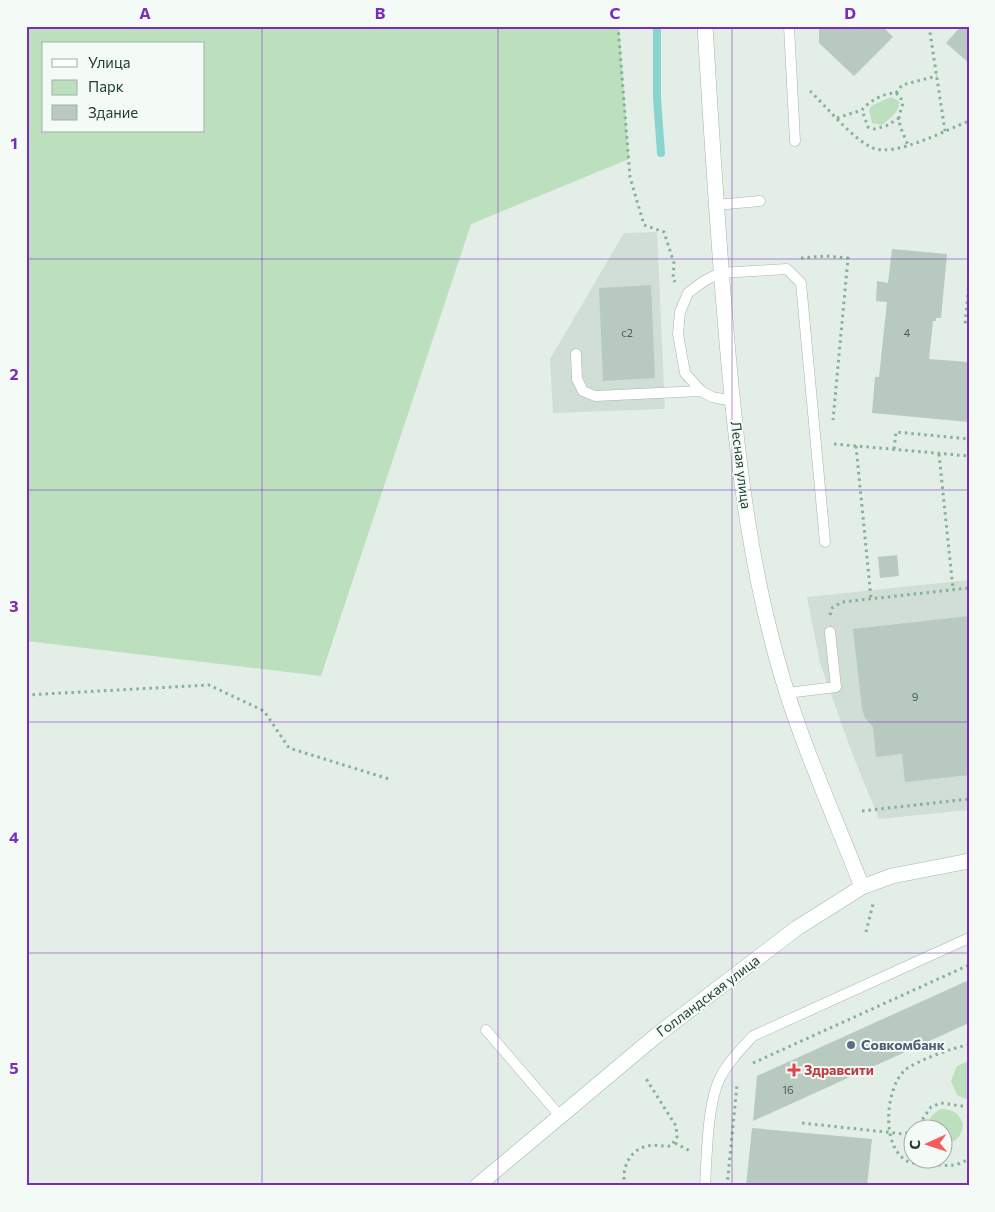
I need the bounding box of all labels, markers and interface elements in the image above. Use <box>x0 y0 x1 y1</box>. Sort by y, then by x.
text: A <box>139 3 151 22</box>
text: B <box>375 3 386 22</box>
text: C <box>610 3 621 22</box>
text: D <box>844 3 856 22</box>
legend <box>42 42 205 132</box>
text: Улица <box>88 53 130 71</box>
text: Парк <box>88 77 124 95</box>
text: Здание <box>88 103 138 121</box>
text: 1 <box>10 133 18 152</box>
house number: с2 <box>621 326 633 339</box>
house number: 4 <box>904 326 911 339</box>
text: 2 <box>9 364 19 383</box>
street label: Лесная улица <box>728 420 755 510</box>
text: 3 <box>9 596 19 615</box>
house number: 9 <box>912 690 919 703</box>
text: 4 <box>9 827 19 846</box>
street label: Голландская улица <box>653 951 763 1040</box>
place label: Совкомбанк <box>861 1036 945 1053</box>
marker: Совкомбанк <box>845 1039 857 1051</box>
text: 5 <box>9 1058 19 1077</box>
place label: Здравсити <box>804 1061 874 1078</box>
marker: Здравсити <box>788 1064 800 1076</box>
house number: 16 <box>782 1083 794 1096</box>
north arrow <box>902 1120 952 1170</box>
text: С <box>906 1139 923 1150</box>

